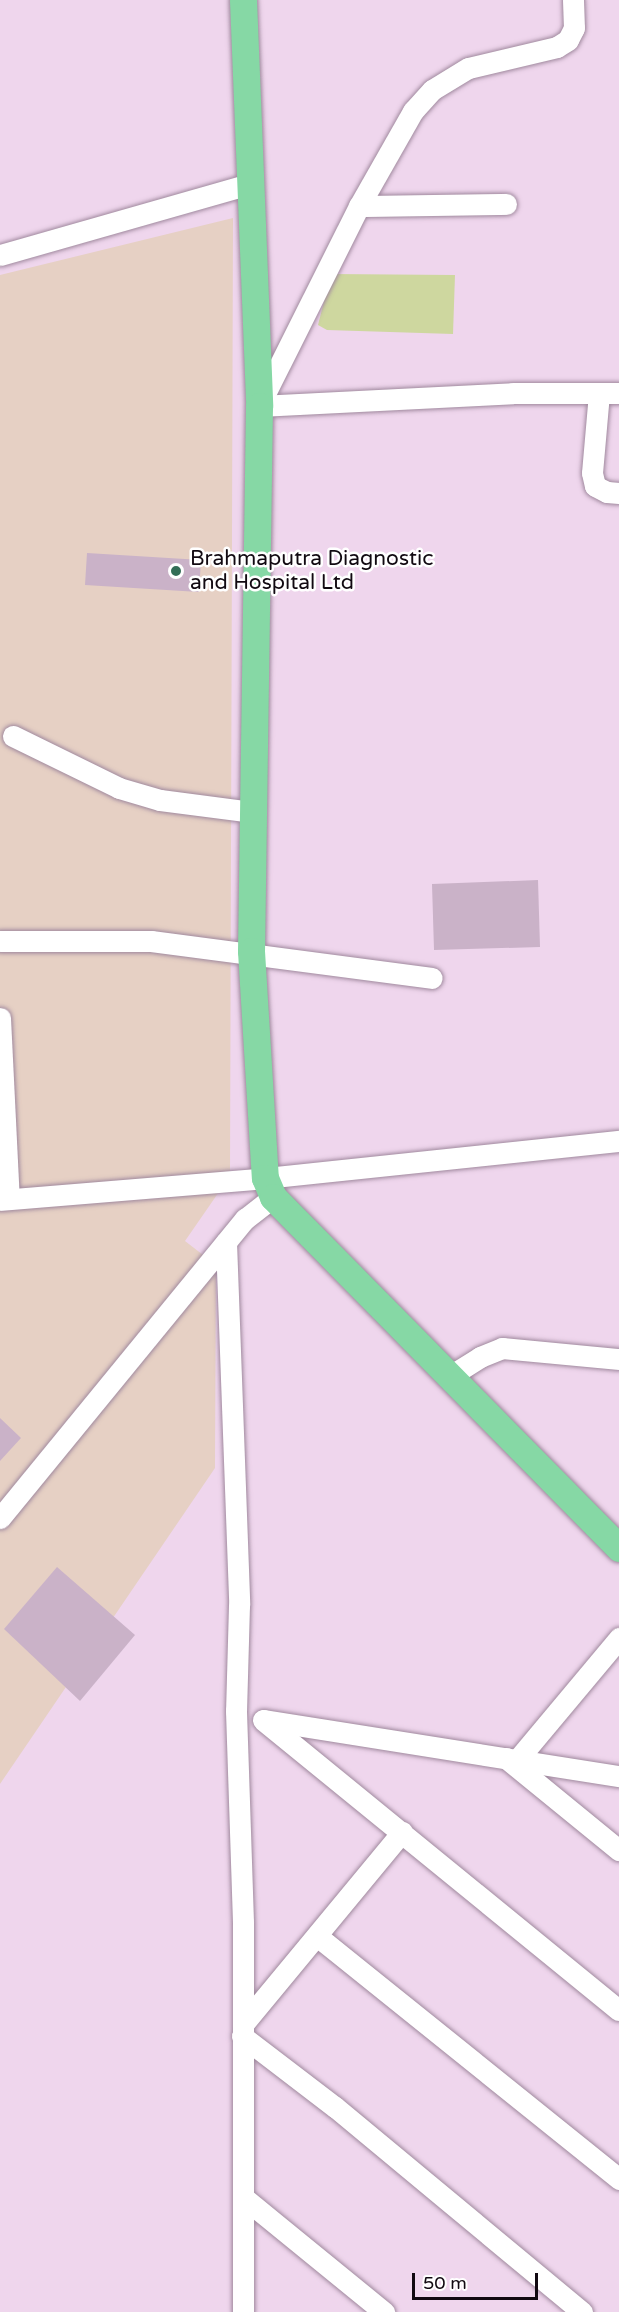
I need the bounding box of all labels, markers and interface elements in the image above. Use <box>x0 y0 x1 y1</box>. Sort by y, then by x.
place label: Brahmaputra Diagnostic and Hospital Ltd <box>190 546 433 596</box>
marker: Brahmaputra Diagnostic and Hospital Ltd <box>167 562 185 580</box>
scale bar <box>415 2261 541 2299</box>
text: 50 m <box>423 2272 467 2294</box>

